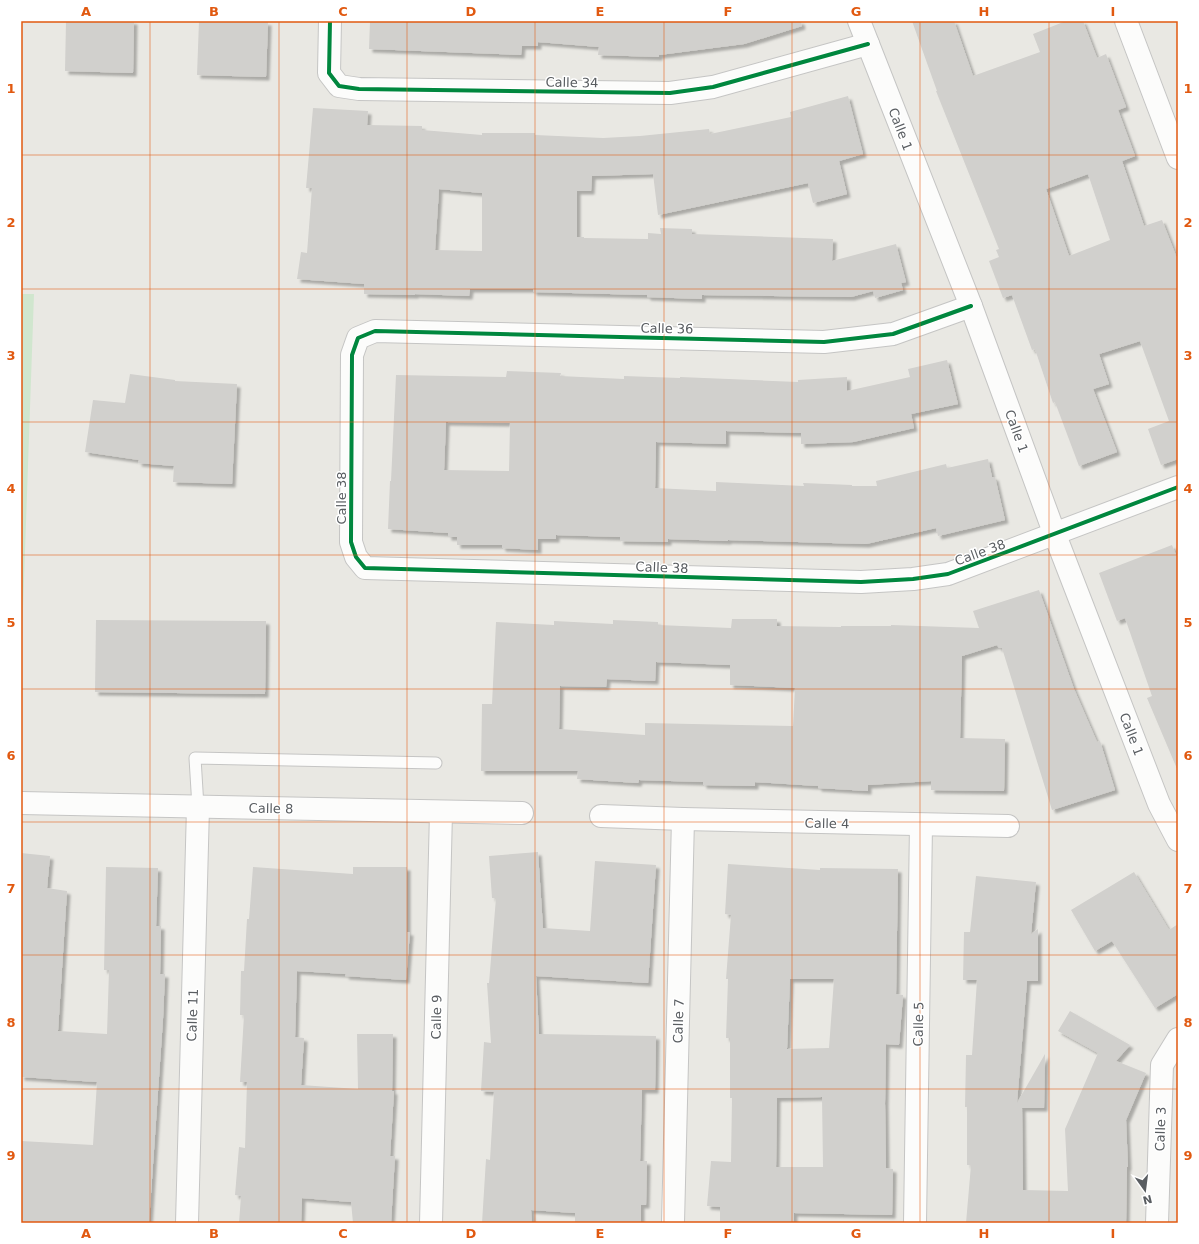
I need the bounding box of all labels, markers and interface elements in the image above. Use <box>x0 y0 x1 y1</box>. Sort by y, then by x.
text: A <box>81 4 91 19</box>
text: B <box>209 4 219 19</box>
text: C <box>338 4 348 19</box>
text: D <box>466 4 477 19</box>
text: E <box>596 4 604 19</box>
text: F <box>724 4 732 19</box>
text: G <box>851 4 861 19</box>
text: H <box>979 4 989 19</box>
text: I <box>1111 4 1115 19</box>
street label: Calle 34 <box>545 75 599 90</box>
text: 1 <box>6 81 16 96</box>
text: 1 <box>1183 81 1193 96</box>
street label: Calle 1 <box>886 106 916 153</box>
text: 2 <box>6 215 16 230</box>
text: 2 <box>1183 215 1193 230</box>
street label: Calle 36 <box>640 321 694 336</box>
text: 3 <box>6 348 16 363</box>
text: 3 <box>1183 348 1193 363</box>
street label: Calle 1 <box>1002 408 1031 455</box>
street label: Calle 38 <box>334 472 349 524</box>
text: 4 <box>6 481 16 496</box>
text: 4 <box>1183 481 1193 496</box>
street label: Calle 38 <box>953 536 1008 569</box>
street label: Calle 38 <box>635 559 689 576</box>
text: 5 <box>6 615 16 630</box>
text: 5 <box>1183 615 1193 630</box>
street label: Calle 1 <box>1117 711 1147 758</box>
text: 6 <box>6 748 16 763</box>
text: 6 <box>1183 748 1193 763</box>
street label: Calle 8 <box>249 801 293 816</box>
street label: Calle 4 <box>805 816 849 831</box>
text: 7 <box>6 881 16 896</box>
text: 7 <box>1183 881 1193 896</box>
street label: Calle 11 <box>184 988 201 1042</box>
street label: Calle 9 <box>429 995 444 1039</box>
street label: Calle 7 <box>670 998 687 1044</box>
street label: Calle 5 <box>911 1002 926 1046</box>
text: 8 <box>6 1015 16 1030</box>
text: 8 <box>1183 1015 1193 1030</box>
street label: Calle 3 <box>1152 1106 1169 1152</box>
text: 9 <box>6 1148 16 1163</box>
text: 9 <box>1183 1148 1193 1163</box>
north arrow <box>1125 1170 1165 1210</box>
text: N <box>1141 1192 1153 1207</box>
text: A <box>81 1226 91 1241</box>
text: B <box>209 1226 219 1241</box>
text: C <box>338 1226 348 1241</box>
text: D <box>466 1226 477 1241</box>
text: E <box>596 1226 604 1241</box>
text: F <box>724 1226 732 1241</box>
text: G <box>851 1226 861 1241</box>
text: H <box>979 1226 989 1241</box>
text: I <box>1111 1226 1115 1241</box>

